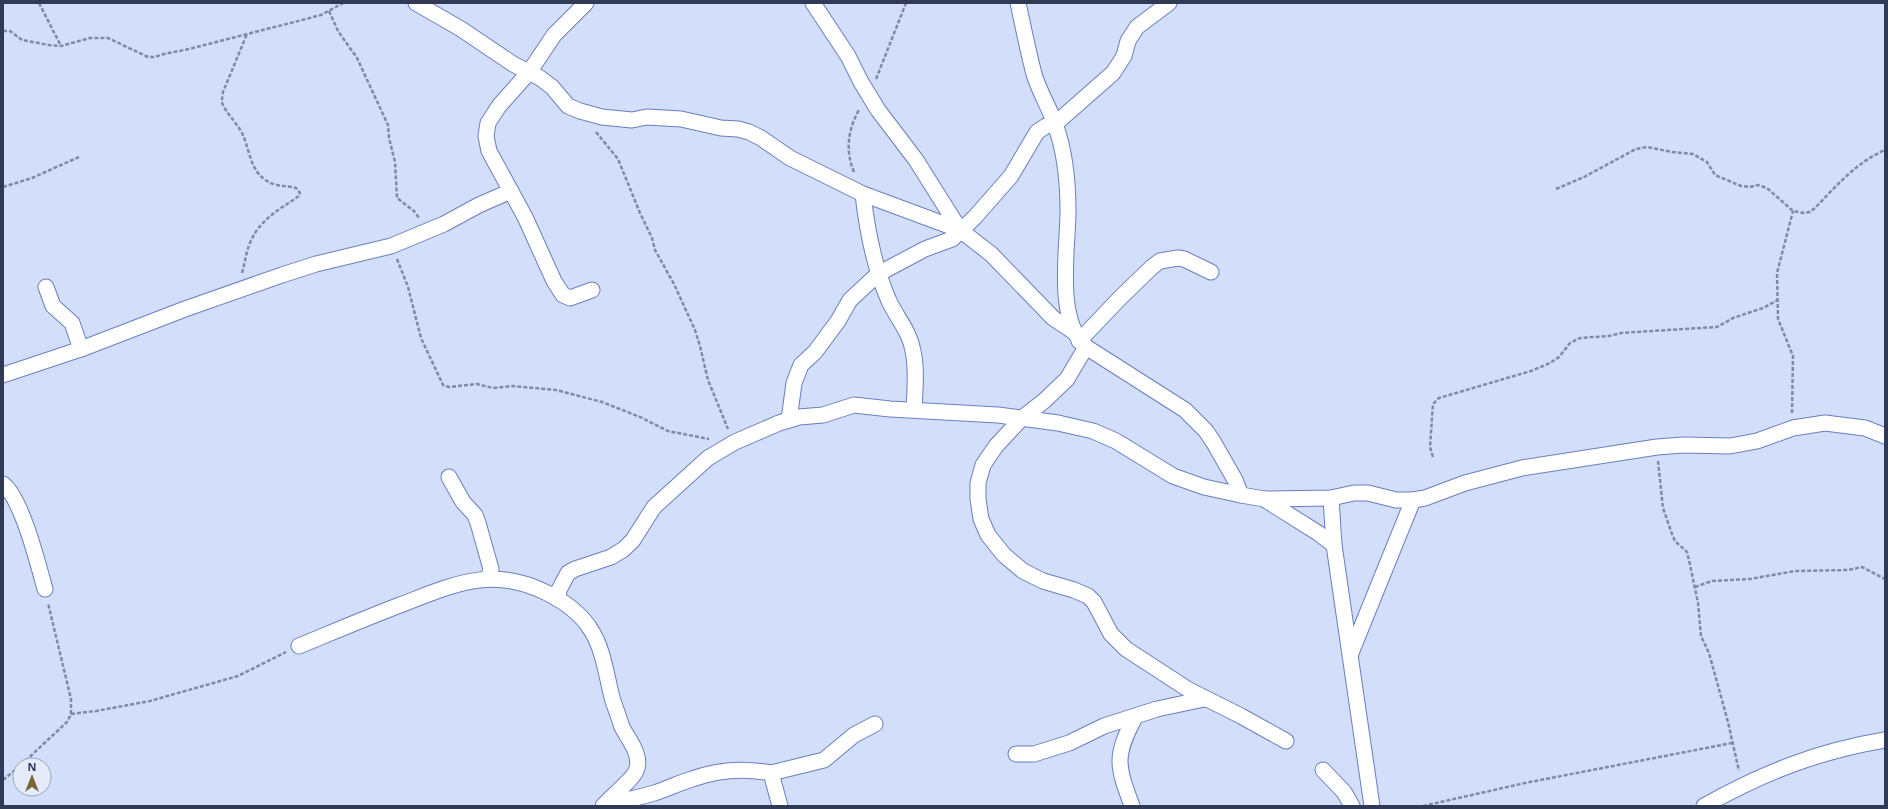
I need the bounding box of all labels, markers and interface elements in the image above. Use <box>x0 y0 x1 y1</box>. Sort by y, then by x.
north arrow <box>12 757 52 797</box>
text: N <box>28 759 36 774</box>

